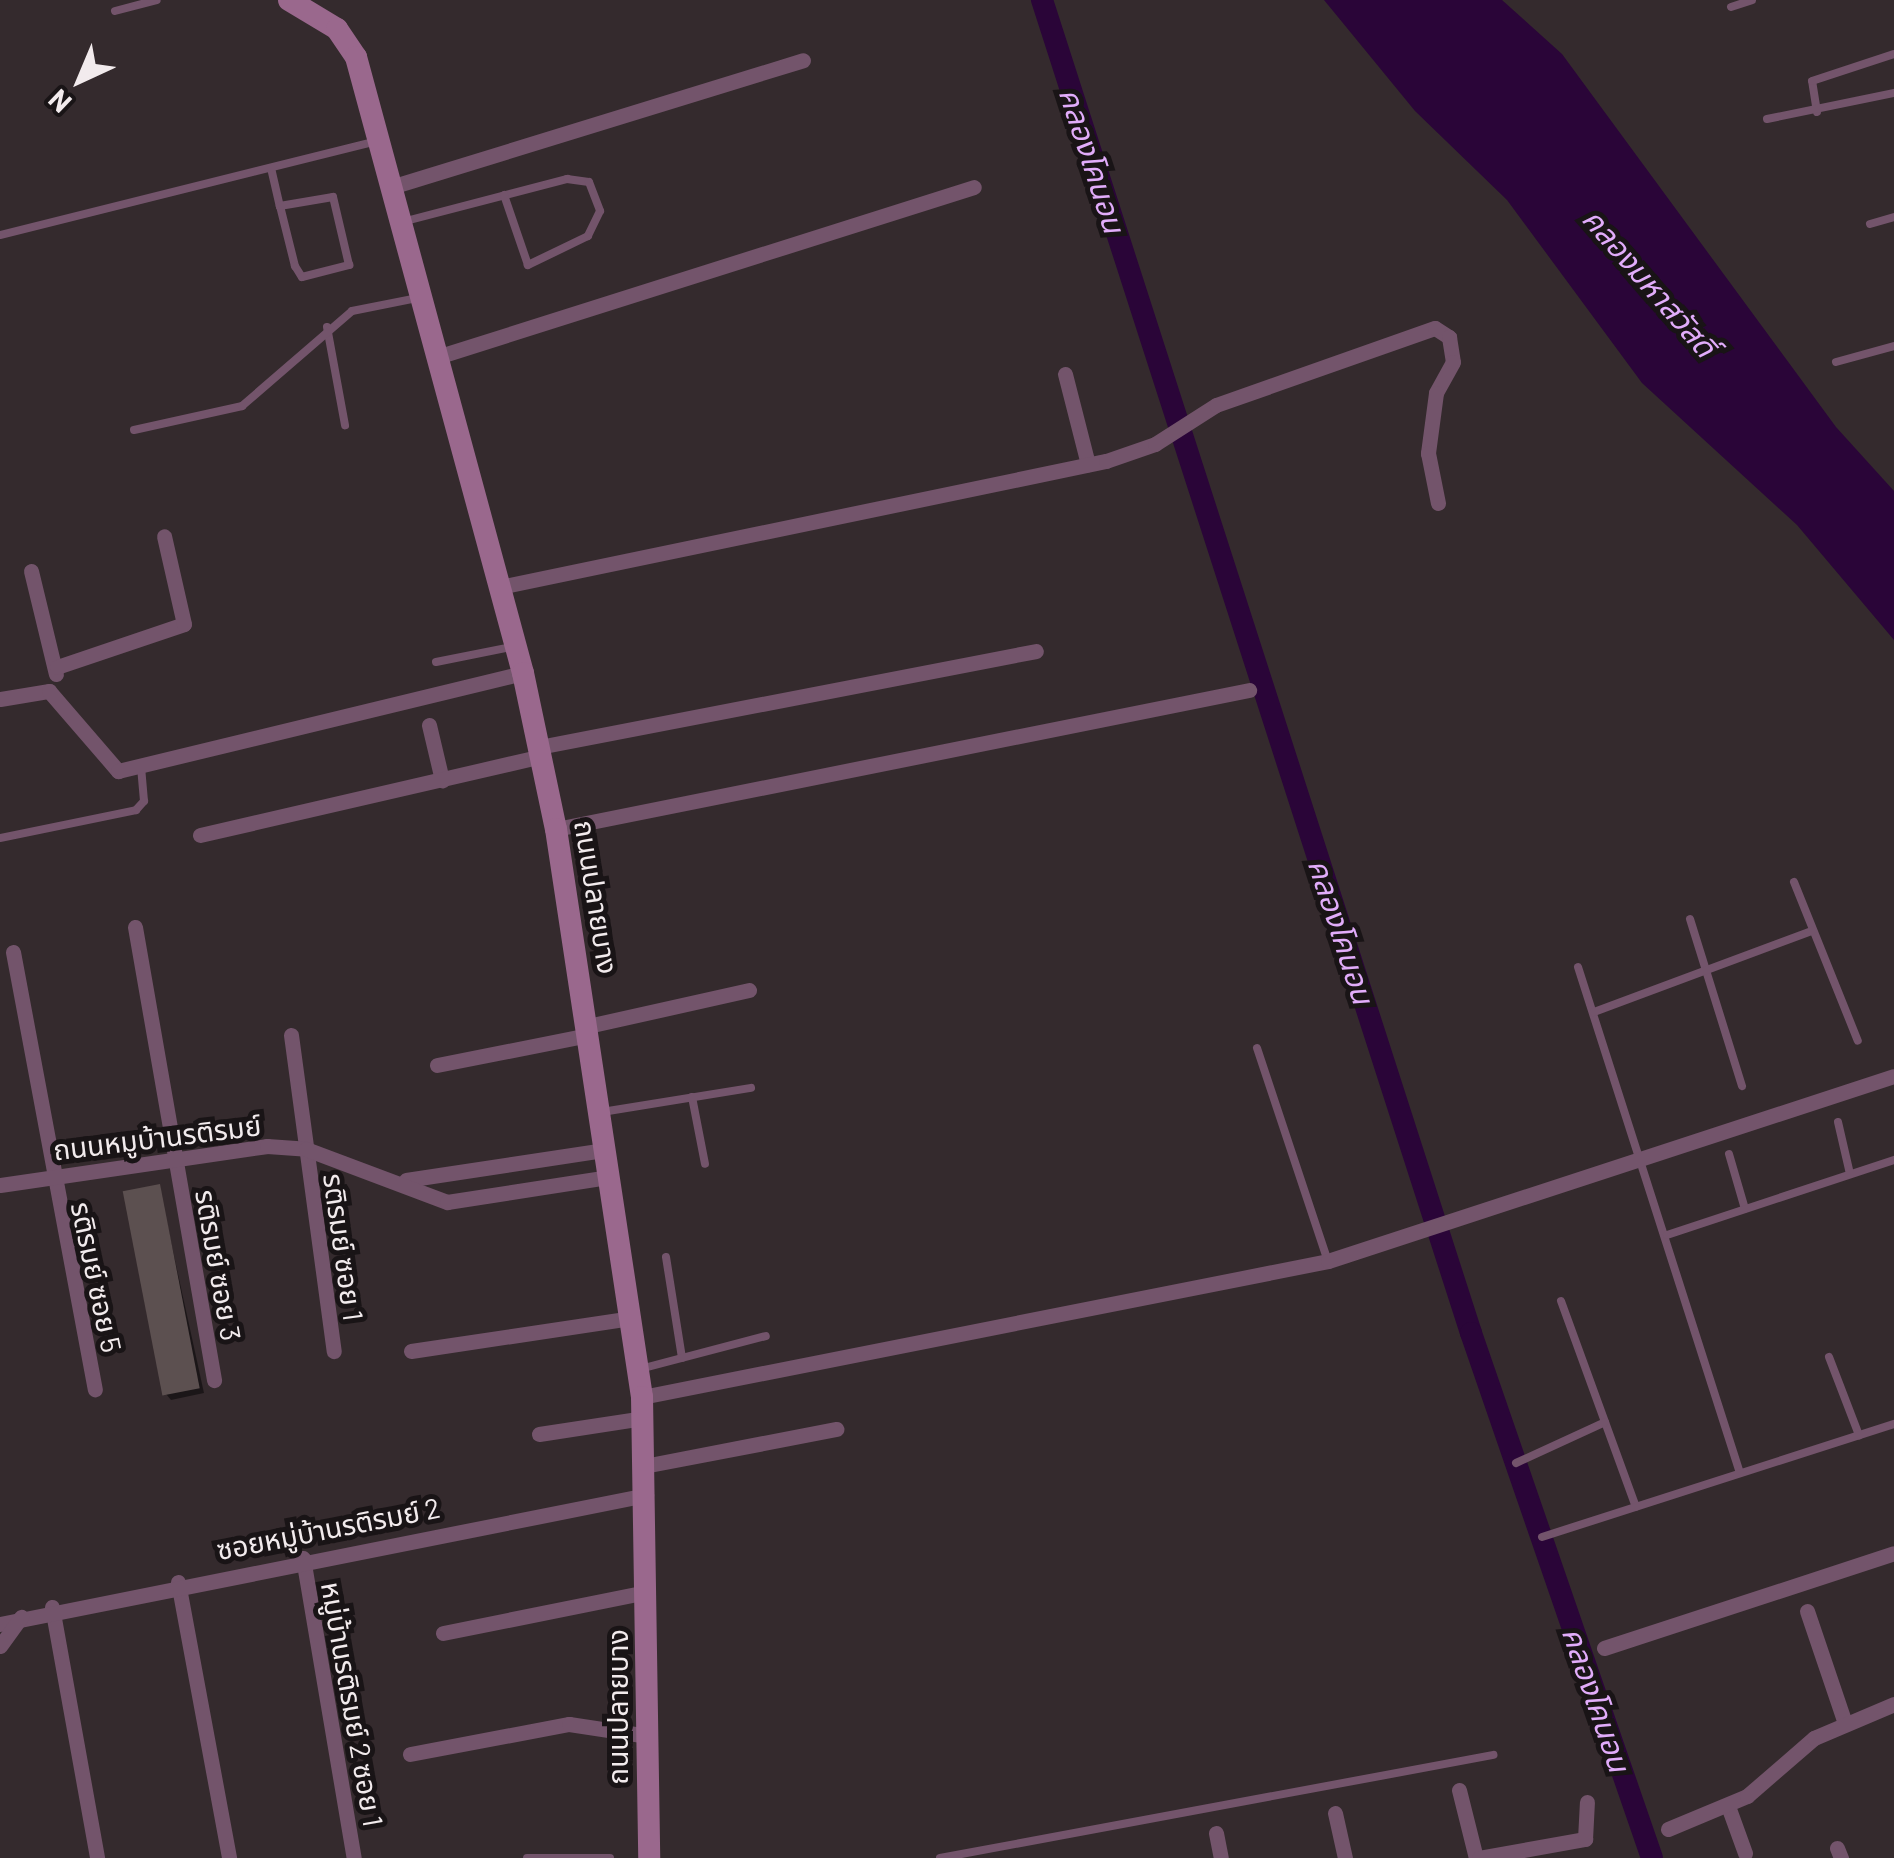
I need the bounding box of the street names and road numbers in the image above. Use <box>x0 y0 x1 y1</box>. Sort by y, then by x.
street label: ถนนปลายบาง <box>568 818 626 976</box>
street label: ถนนหมูบ้านรติรมย์ <box>51 1108 263 1166</box>
street label: รติรมย์ ซอย 1 <box>317 1171 371 1323</box>
street label: รติรมย์ ซอย 3 <box>189 1187 249 1343</box>
street label: รติรมย์ ซอย 5 <box>65 1199 129 1355</box>
street label: ซอยหมู่บ้านรติรมย์ 2 <box>213 1490 443 1566</box>
street label: หมู่บ้านรติรมย์ 2 ซอย 1 <box>315 1579 391 1829</box>
street label: ถนนปลายบาง <box>600 1629 634 1785</box>

